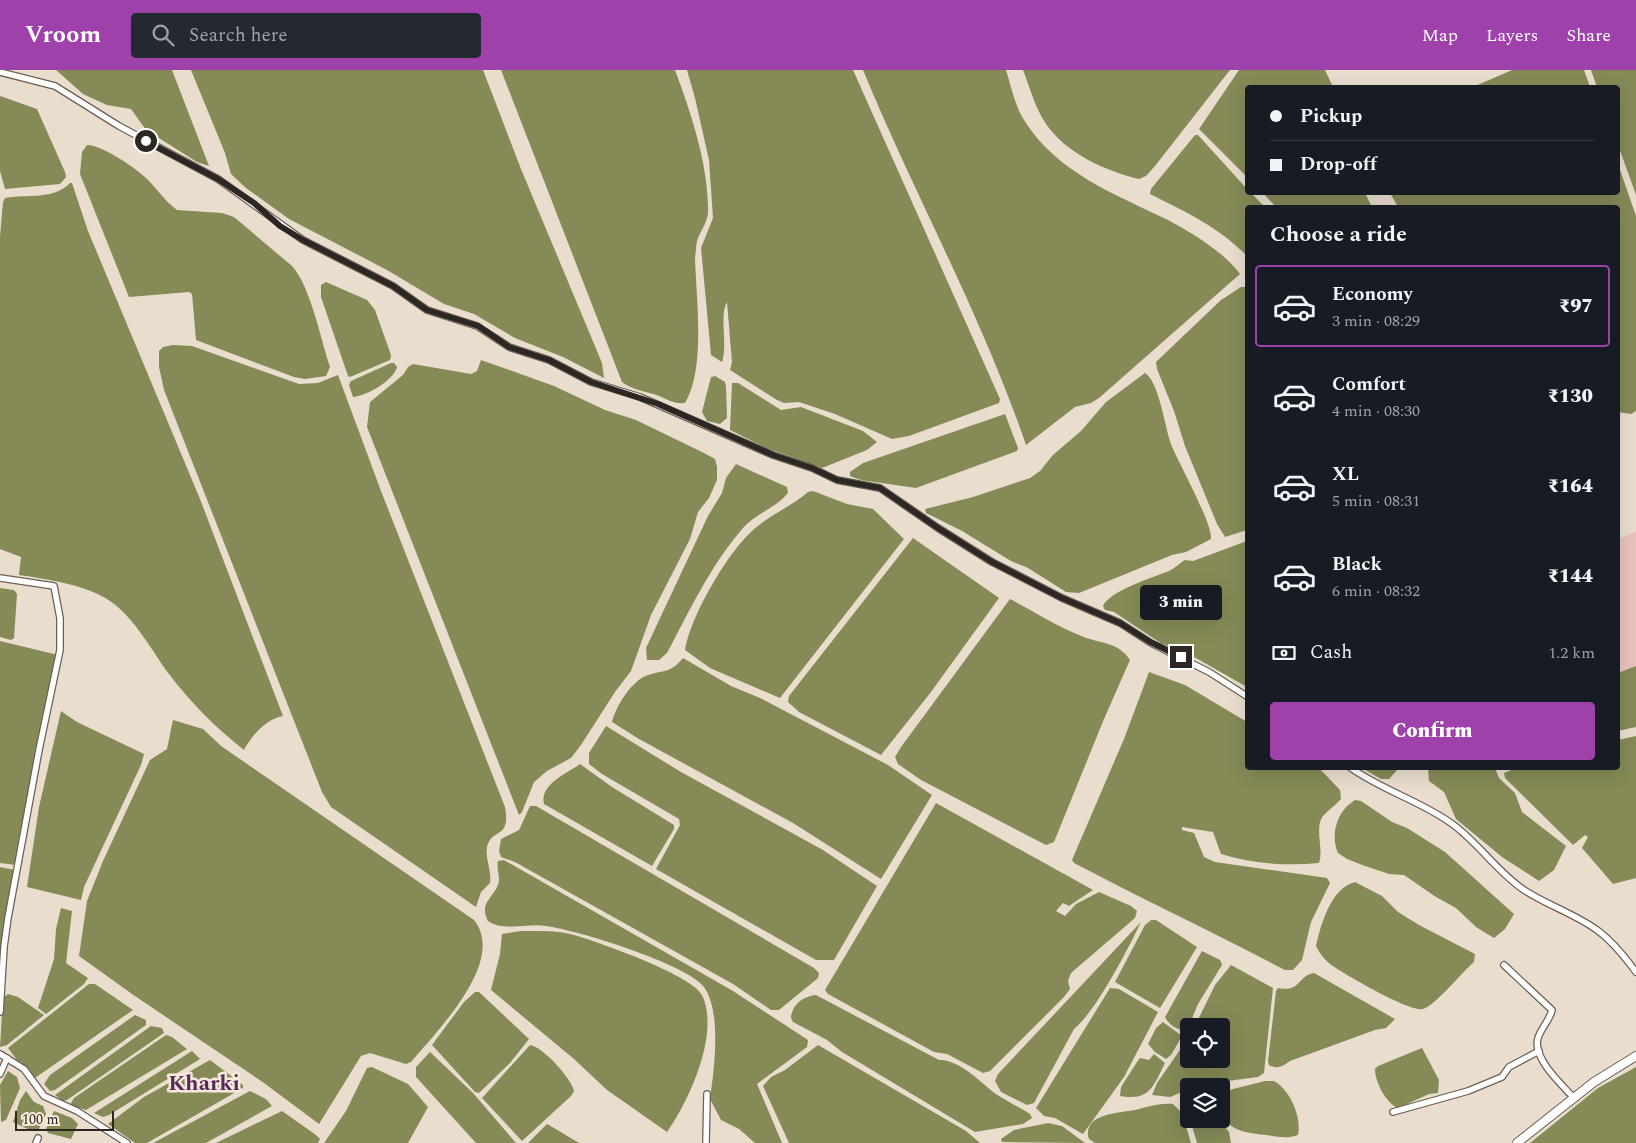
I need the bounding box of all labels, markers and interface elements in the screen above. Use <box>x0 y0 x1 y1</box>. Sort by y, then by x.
search box <box>131 13 481 58</box>
text: Vroom <box>25 17 101 53</box>
icon: search <box>149 21 177 49</box>
text: Search here <box>189 21 288 50</box>
text: Map <box>1422 22 1458 49</box>
text: Layers <box>1486 22 1538 49</box>
text: Share <box>1566 22 1611 49</box>
text: Pickup <box>1300 102 1362 131</box>
route start <box>135 130 157 152</box>
text: Drop-off <box>1300 150 1377 179</box>
text: Choose a ride <box>1270 218 1407 251</box>
text: Economy <box>1332 280 1413 309</box>
icon: car <box>1272 284 1317 329</box>
text: ₹97 <box>1559 292 1593 321</box>
text: 3 min · 08:29 <box>1332 309 1420 333</box>
text: Comfort <box>1332 370 1406 399</box>
icon: car <box>1272 374 1317 419</box>
text: ₹130 <box>1547 382 1593 411</box>
text: 4 min · 08:30 <box>1332 399 1420 423</box>
text: XL <box>1332 460 1359 489</box>
icon: car <box>1272 464 1317 509</box>
text: ₹164 <box>1547 472 1593 501</box>
text: 5 min · 08:31 <box>1332 489 1420 513</box>
text: Black <box>1332 550 1382 579</box>
icon: car <box>1272 554 1317 599</box>
text: ₹144 <box>1547 562 1593 591</box>
text: 6 min · 08:32 <box>1332 579 1420 603</box>
callout: 3 min <box>1140 584 1222 620</box>
text: 3 min <box>1159 590 1203 614</box>
text: Cash <box>1310 638 1352 667</box>
icon: cash <box>1270 639 1298 667</box>
text: 1.2 km <box>1548 641 1595 665</box>
route end <box>1170 646 1192 668</box>
button: Confirm <box>1270 702 1595 760</box>
map controls <box>1180 1018 1230 1128</box>
button: locate <box>1180 1018 1230 1068</box>
district label: Kharki <box>168 1067 240 1100</box>
button: layers <box>1180 1078 1230 1128</box>
scale bar <box>15 1108 114 1131</box>
text: 100 m <box>22 1109 59 1130</box>

